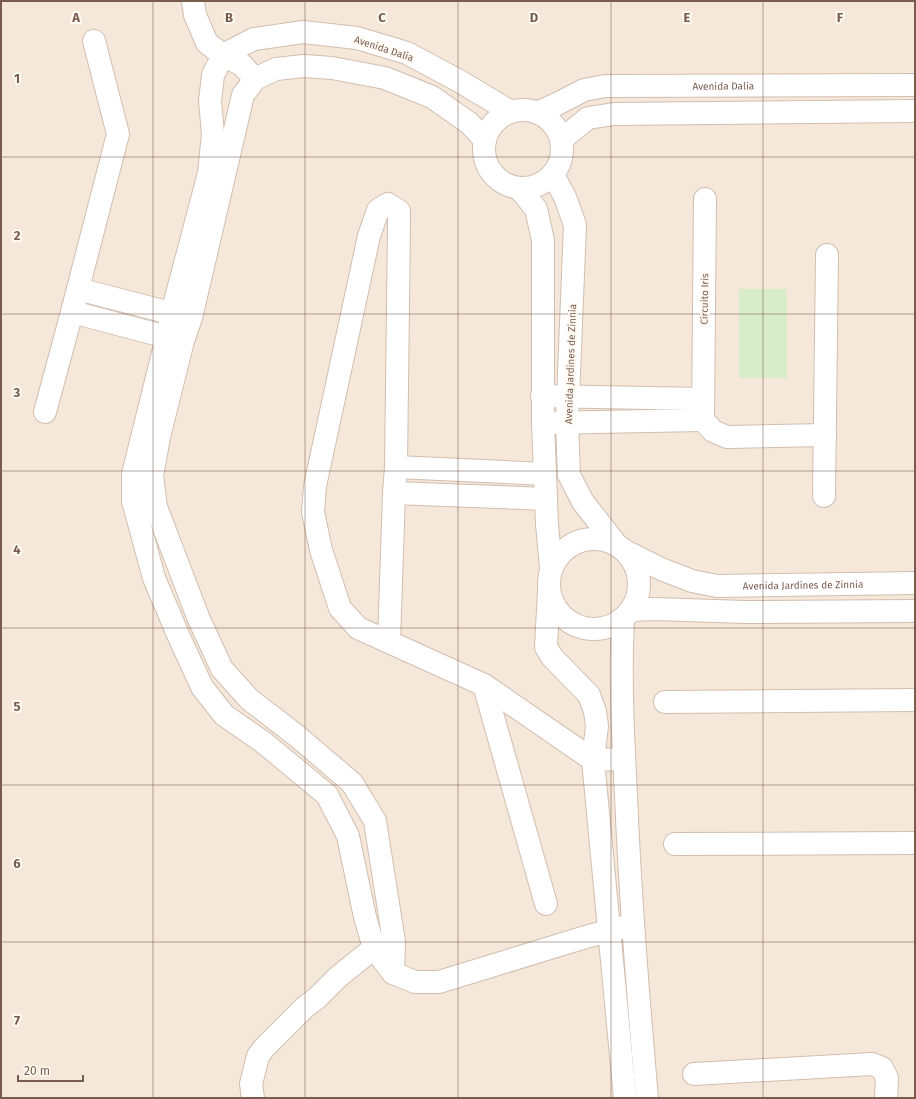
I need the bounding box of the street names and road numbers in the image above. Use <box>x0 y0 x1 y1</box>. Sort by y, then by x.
street label: Avenida Dalia <box>353 34 415 64</box>
street label: Avenida Dalia <box>692 81 754 93</box>
street label: Circuito Iris <box>699 273 711 325</box>
street label: Avenida Jardines de Zinnia <box>563 304 579 424</box>
street label: Avenida Jardines de Zinnia <box>743 579 863 593</box>

